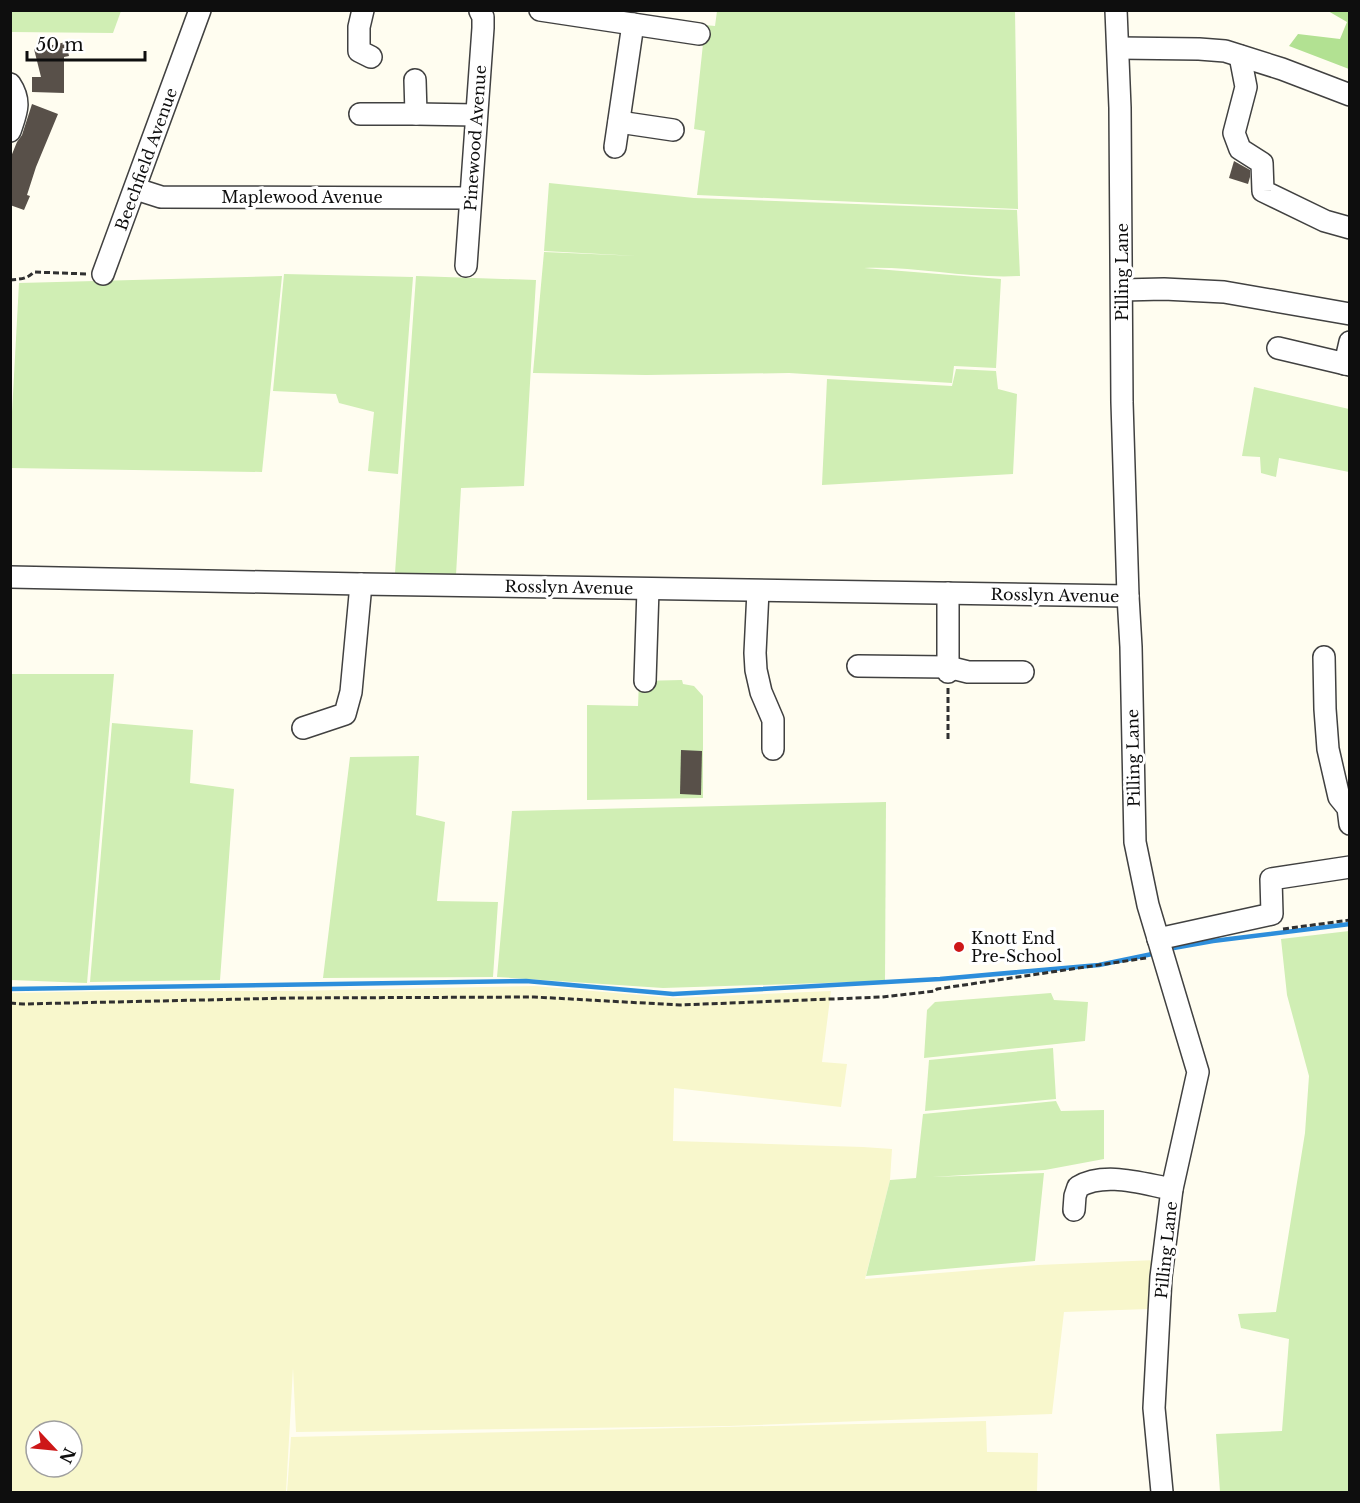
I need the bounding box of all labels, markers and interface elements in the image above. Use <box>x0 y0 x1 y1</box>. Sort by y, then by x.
scale bar <box>27 24 146 62</box>
text: 50 m <box>36 34 84 56</box>
street label: Pinewood Avenue <box>460 64 490 212</box>
street label: Beechfield Avenue <box>111 85 181 233</box>
street label: Maplewood Avenue <box>221 187 383 207</box>
street label: Pilling Lane <box>1112 223 1132 321</box>
street label: Rosslyn Avenue <box>504 576 634 598</box>
street label: Rosslyn Avenue <box>990 584 1120 606</box>
street label: Pilling Lane <box>1122 709 1144 807</box>
place label: Knott End Pre-School <box>971 928 1062 966</box>
marker: Knott End Pre-School <box>952 940 966 954</box>
street label: Pilling Lane <box>1151 1200 1181 1300</box>
north arrow <box>24 1419 84 1479</box>
text: N <box>55 1444 80 1467</box>

